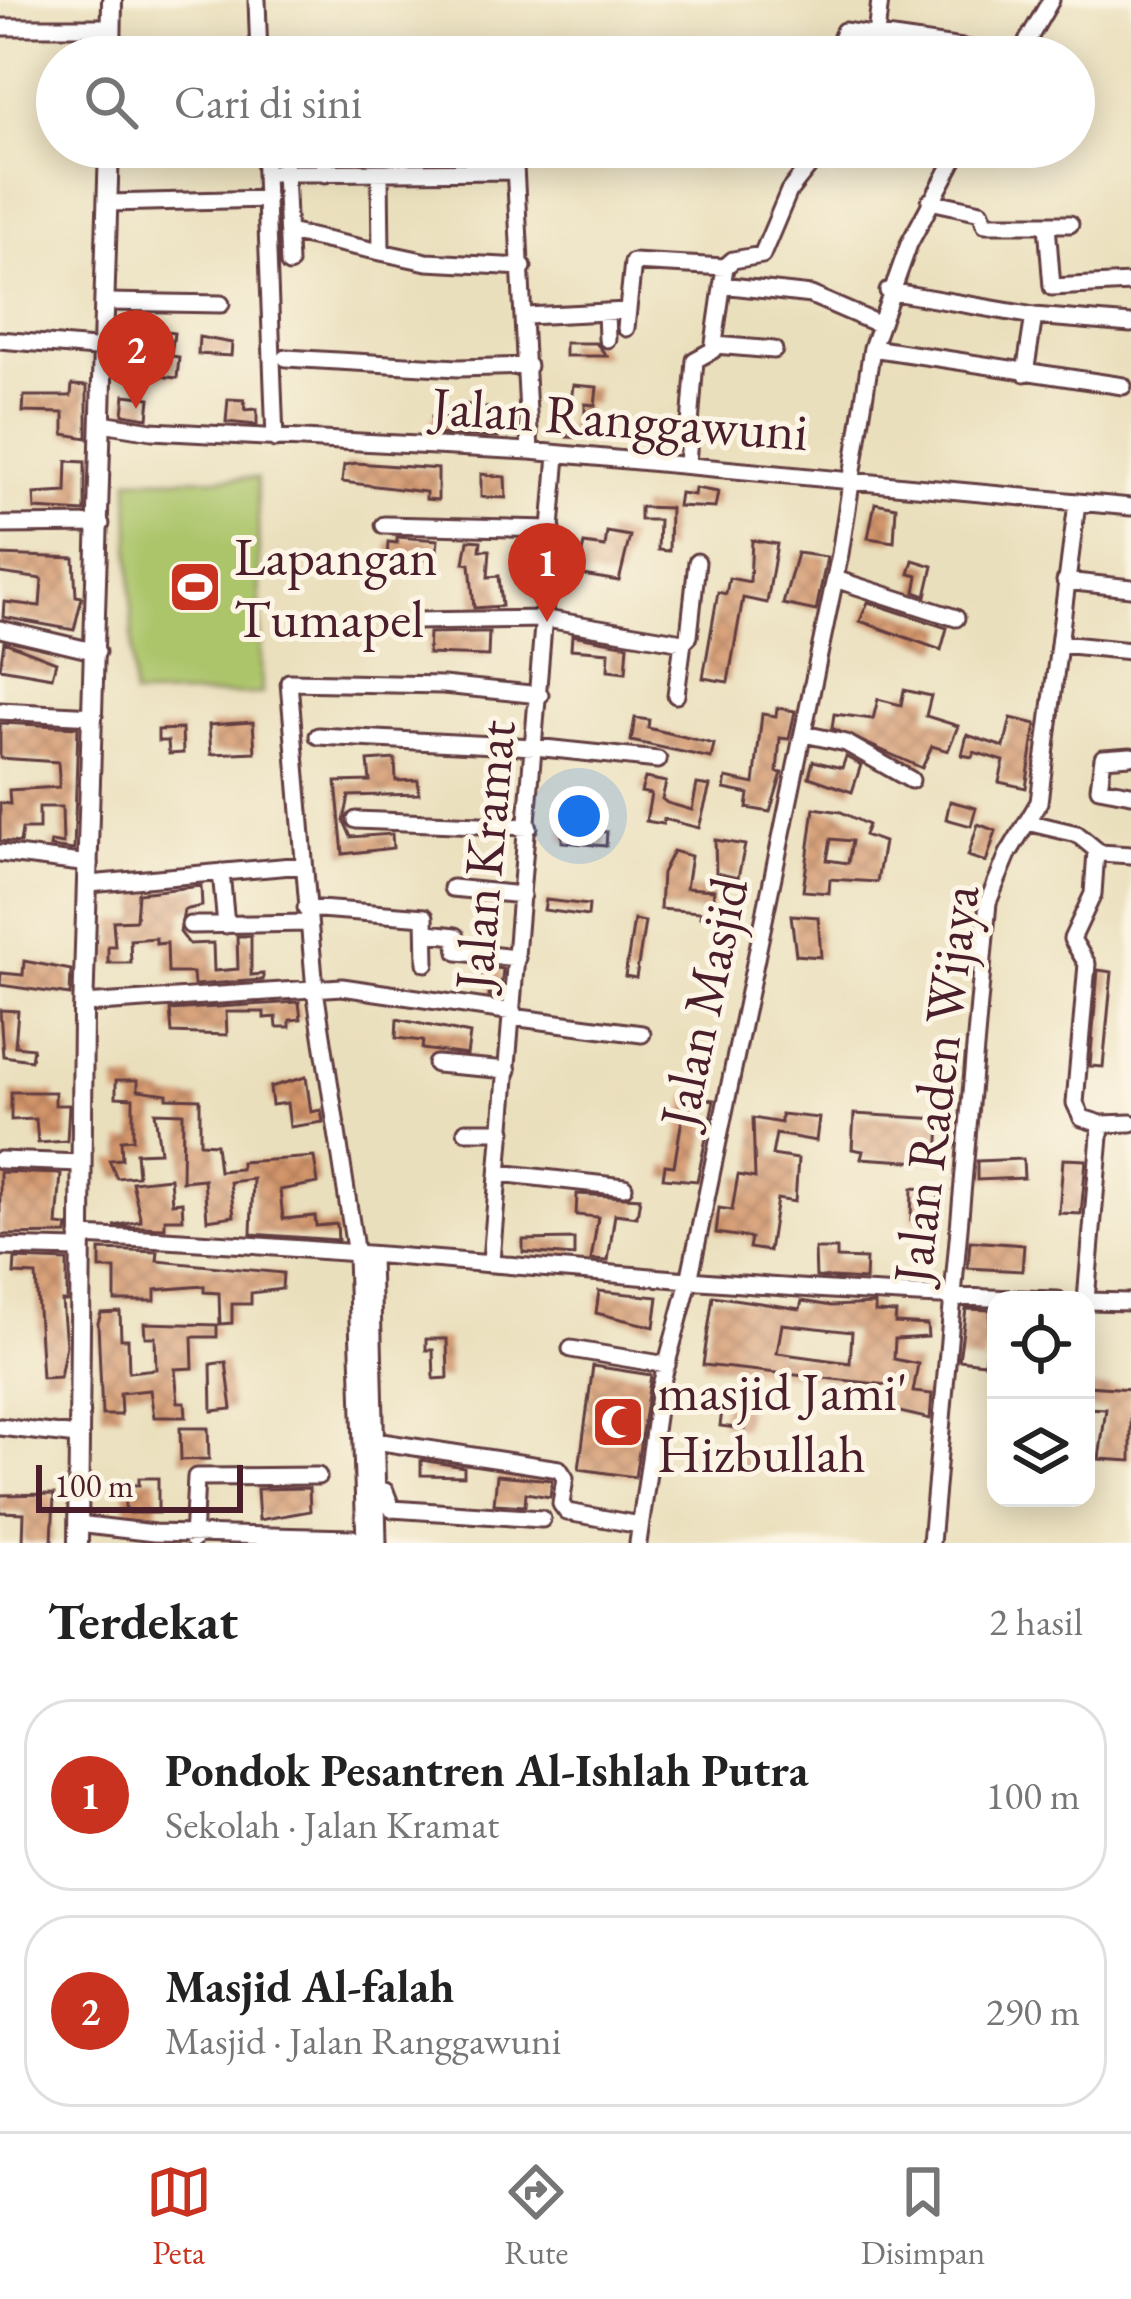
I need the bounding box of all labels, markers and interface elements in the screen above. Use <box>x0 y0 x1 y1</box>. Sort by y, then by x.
search box <box>36 36 1095 168</box>
icon: search <box>78 69 144 135</box>
text: Cari di sini <box>174 73 362 131</box>
pin: 2 <box>97 310 175 409</box>
street label: Jalan Ranggawuni <box>426 370 810 466</box>
place label: Lapangan Tumapel <box>234 521 438 653</box>
pin: 1 <box>508 523 586 622</box>
sports icon: Lapangan Tumapel <box>167 559 223 615</box>
street label: Jalan Kramat <box>437 717 531 997</box>
your location <box>549 786 609 846</box>
street label: Jalan Masjid <box>642 870 764 1137</box>
street label: Jalan Raden Wijaya <box>875 880 994 1291</box>
map controls <box>987 1291 1095 1507</box>
button: locate <box>987 1291 1095 1399</box>
place label: masjid Jami' Hizbullah <box>657 1356 908 1488</box>
mosque icon: masjid Jami' Hizbullah <box>590 1394 646 1450</box>
button: layers <box>987 1399 1095 1507</box>
scale bar <box>36 1459 243 1512</box>
text: 100 m <box>54 1464 134 1507</box>
text: Terdekat <box>48 1588 238 1654</box>
text: 2 hasil <box>989 1596 1083 1647</box>
text: Pondok Pesantren Al-Ishlah Putra <box>165 1741 809 1799</box>
text: 1 <box>80 1770 100 1821</box>
text: 100 m <box>986 1770 1080 1821</box>
text: Sekolah · Jalan Kramat <box>165 1799 499 1850</box>
text: Masjid Al-falah <box>165 1957 454 2015</box>
text: 2 <box>80 1986 100 2037</box>
text: 290 m <box>986 1986 1080 2037</box>
text: Masjid · Jalan Ranggawuni <box>165 2015 561 2066</box>
tab: Peta <box>146 2159 212 2274</box>
tab: Rute <box>503 2159 569 2274</box>
tab: Disimpan <box>861 2159 985 2274</box>

